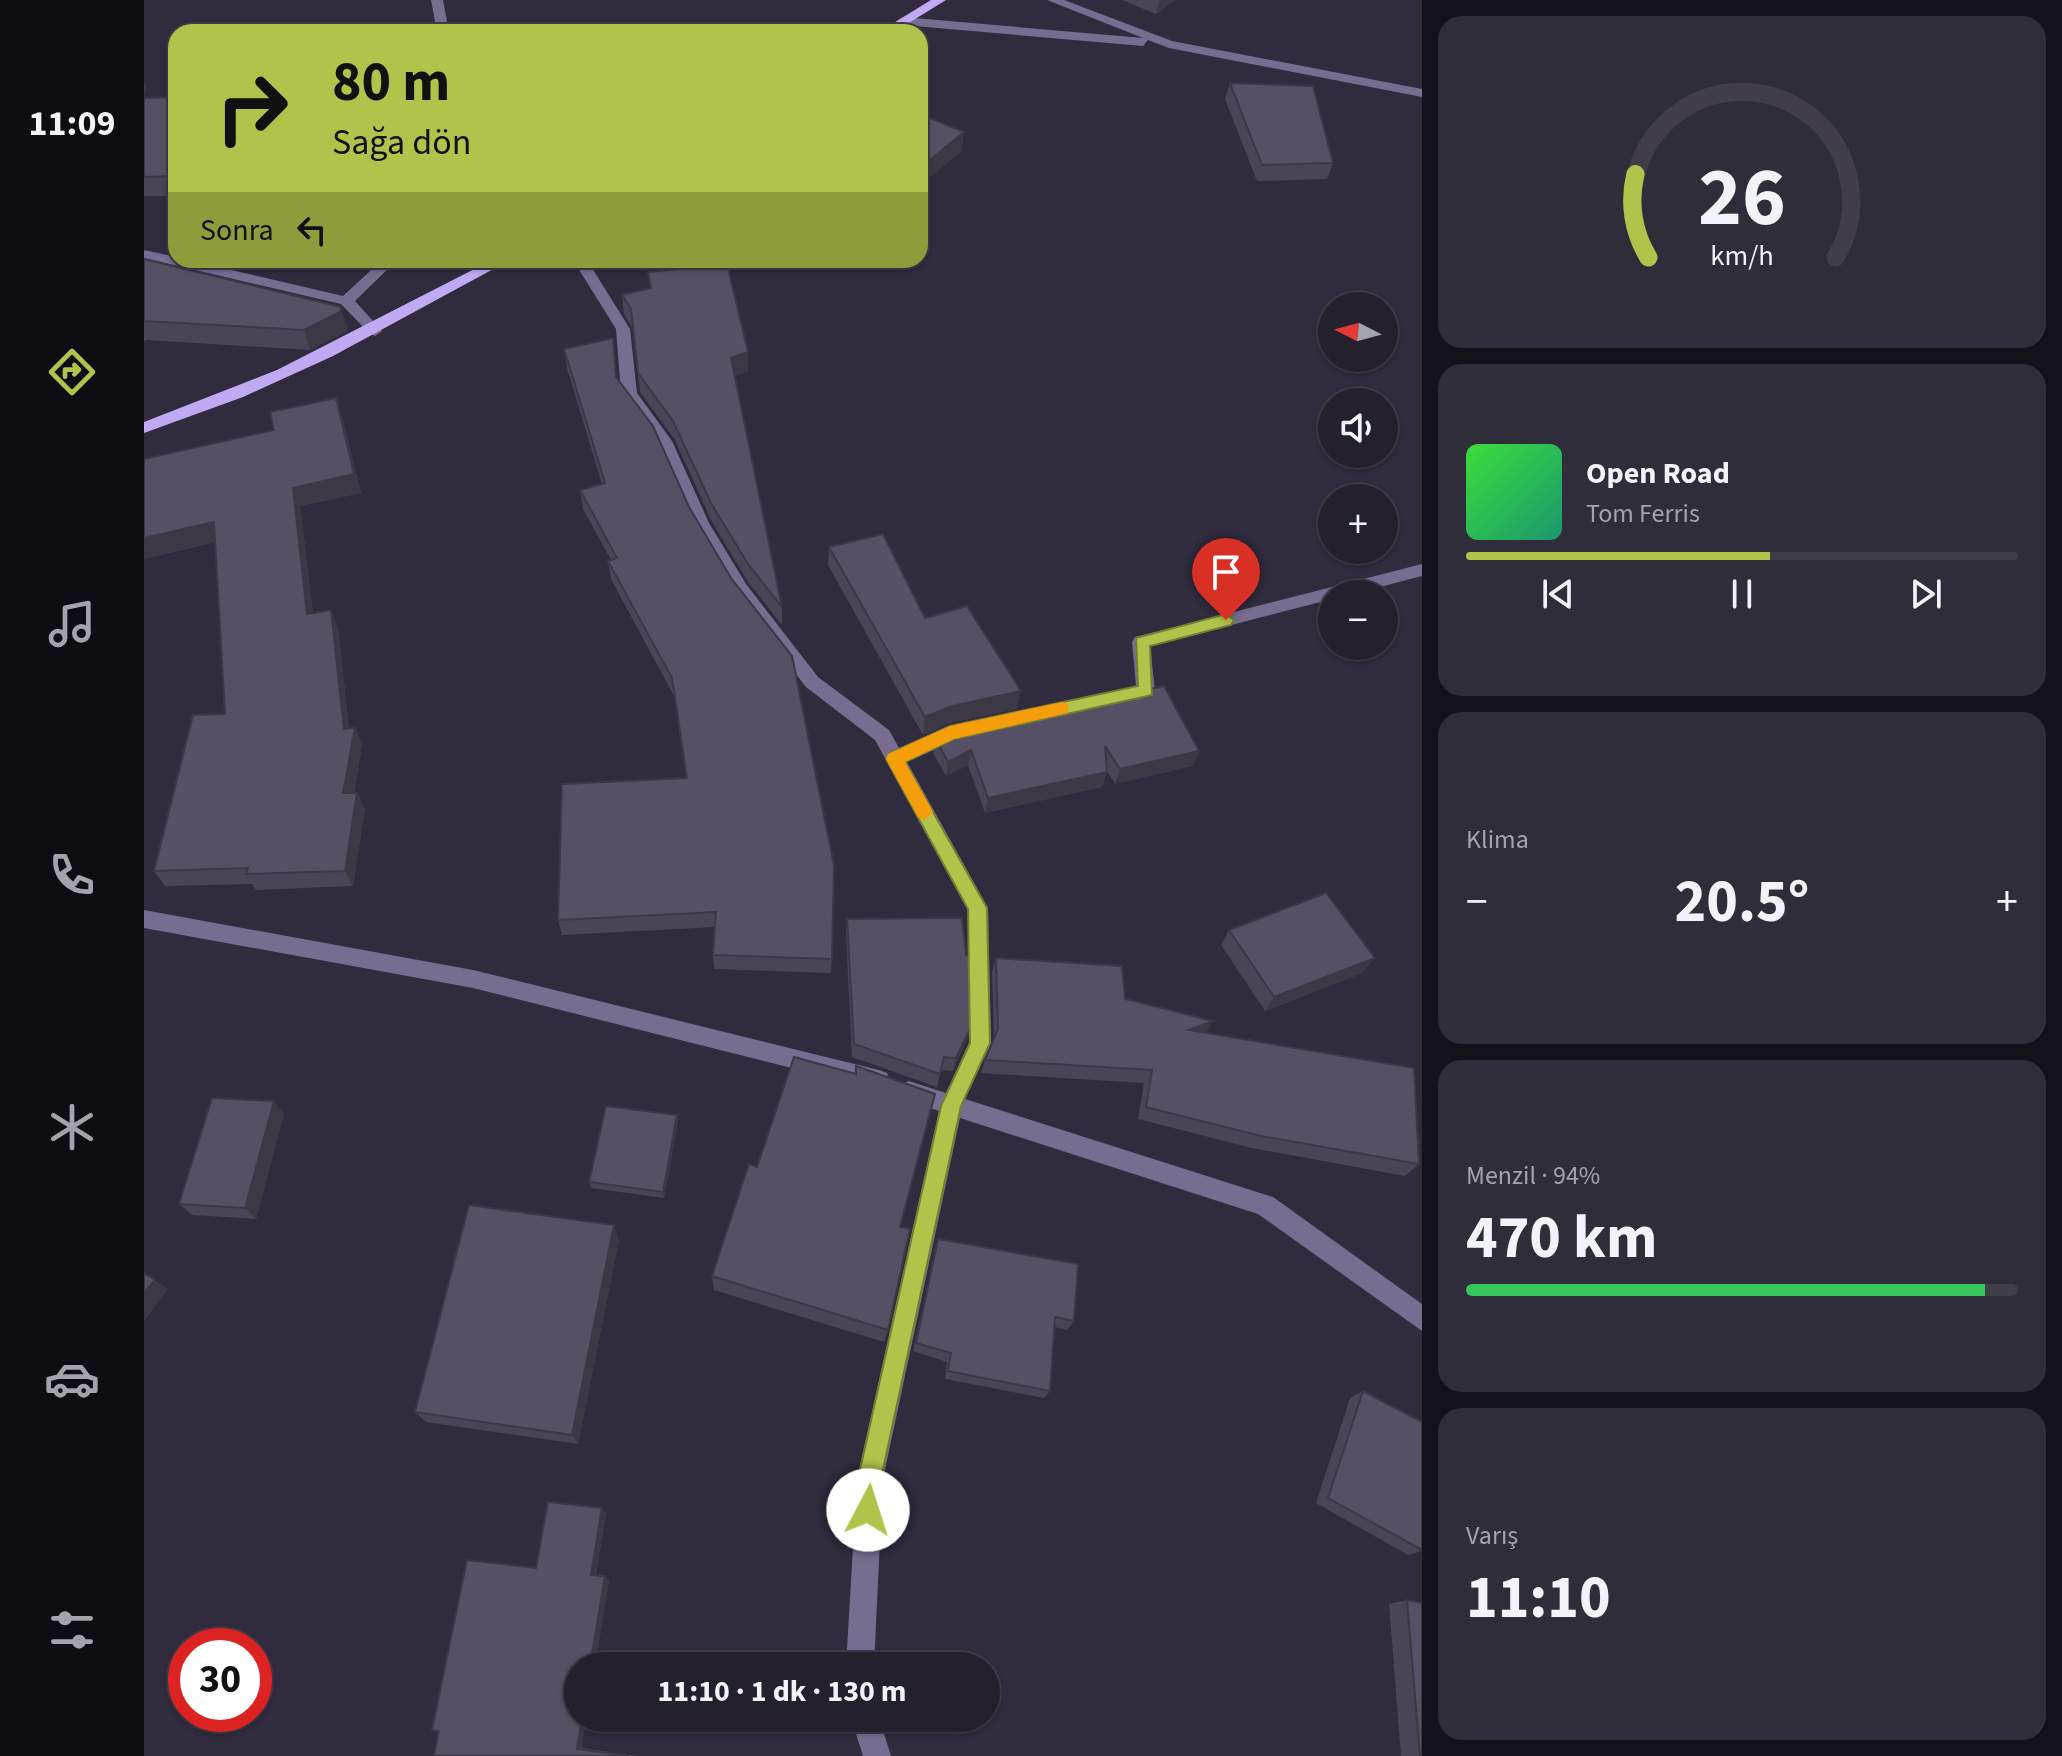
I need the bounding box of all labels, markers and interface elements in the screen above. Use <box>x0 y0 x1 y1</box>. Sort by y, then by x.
text: 80 m <box>332 43 450 122</box>
icon: right <box>200 56 304 160</box>
text: 11:09 <box>29 98 115 149</box>
text: Sağa dön <box>332 117 471 168</box>
text: 26 <box>1698 139 1786 257</box>
icon: left <box>290 208 334 252</box>
text: Sonra <box>200 209 274 252</box>
text: km/h <box>1710 236 1774 276</box>
north arrow <box>1318 292 1398 372</box>
map controls <box>1318 292 1398 660</box>
icon: directions <box>44 344 100 400</box>
button: sound <box>1318 388 1398 468</box>
text: Open Road <box>1586 452 1730 495</box>
button: + <box>1318 484 1398 564</box>
text: Tom Ferris <box>1586 495 1700 532</box>
pin <box>1192 538 1260 620</box>
icon: arrive <box>1204 550 1248 594</box>
icon: previous <box>1536 572 1580 616</box>
icon: pause <box>1720 572 1764 616</box>
icon: next <box>1904 572 1948 616</box>
button: − <box>1318 580 1398 660</box>
icon: music <box>44 596 100 652</box>
text: Klima <box>1466 821 1529 858</box>
icon: phone <box>44 847 100 903</box>
text: 20.5° <box>1675 860 1809 945</box>
text: − <box>1466 871 1488 934</box>
text: + <box>1996 871 2018 934</box>
icon: climate <box>44 1099 100 1155</box>
text: Menzil · 94% <box>1466 1157 1600 1194</box>
text: 470 km <box>1466 1196 1657 1281</box>
icon: car <box>44 1351 100 1407</box>
position arrow <box>826 1468 910 1552</box>
text: Varış <box>1466 1517 1518 1554</box>
text: 11:10 <box>1466 1556 1611 1641</box>
icon: filters <box>44 1602 100 1658</box>
speed limit sign: 30 <box>168 1628 272 1732</box>
text: 11:10 · 1 dk · 130 m <box>657 1670 907 1713</box>

